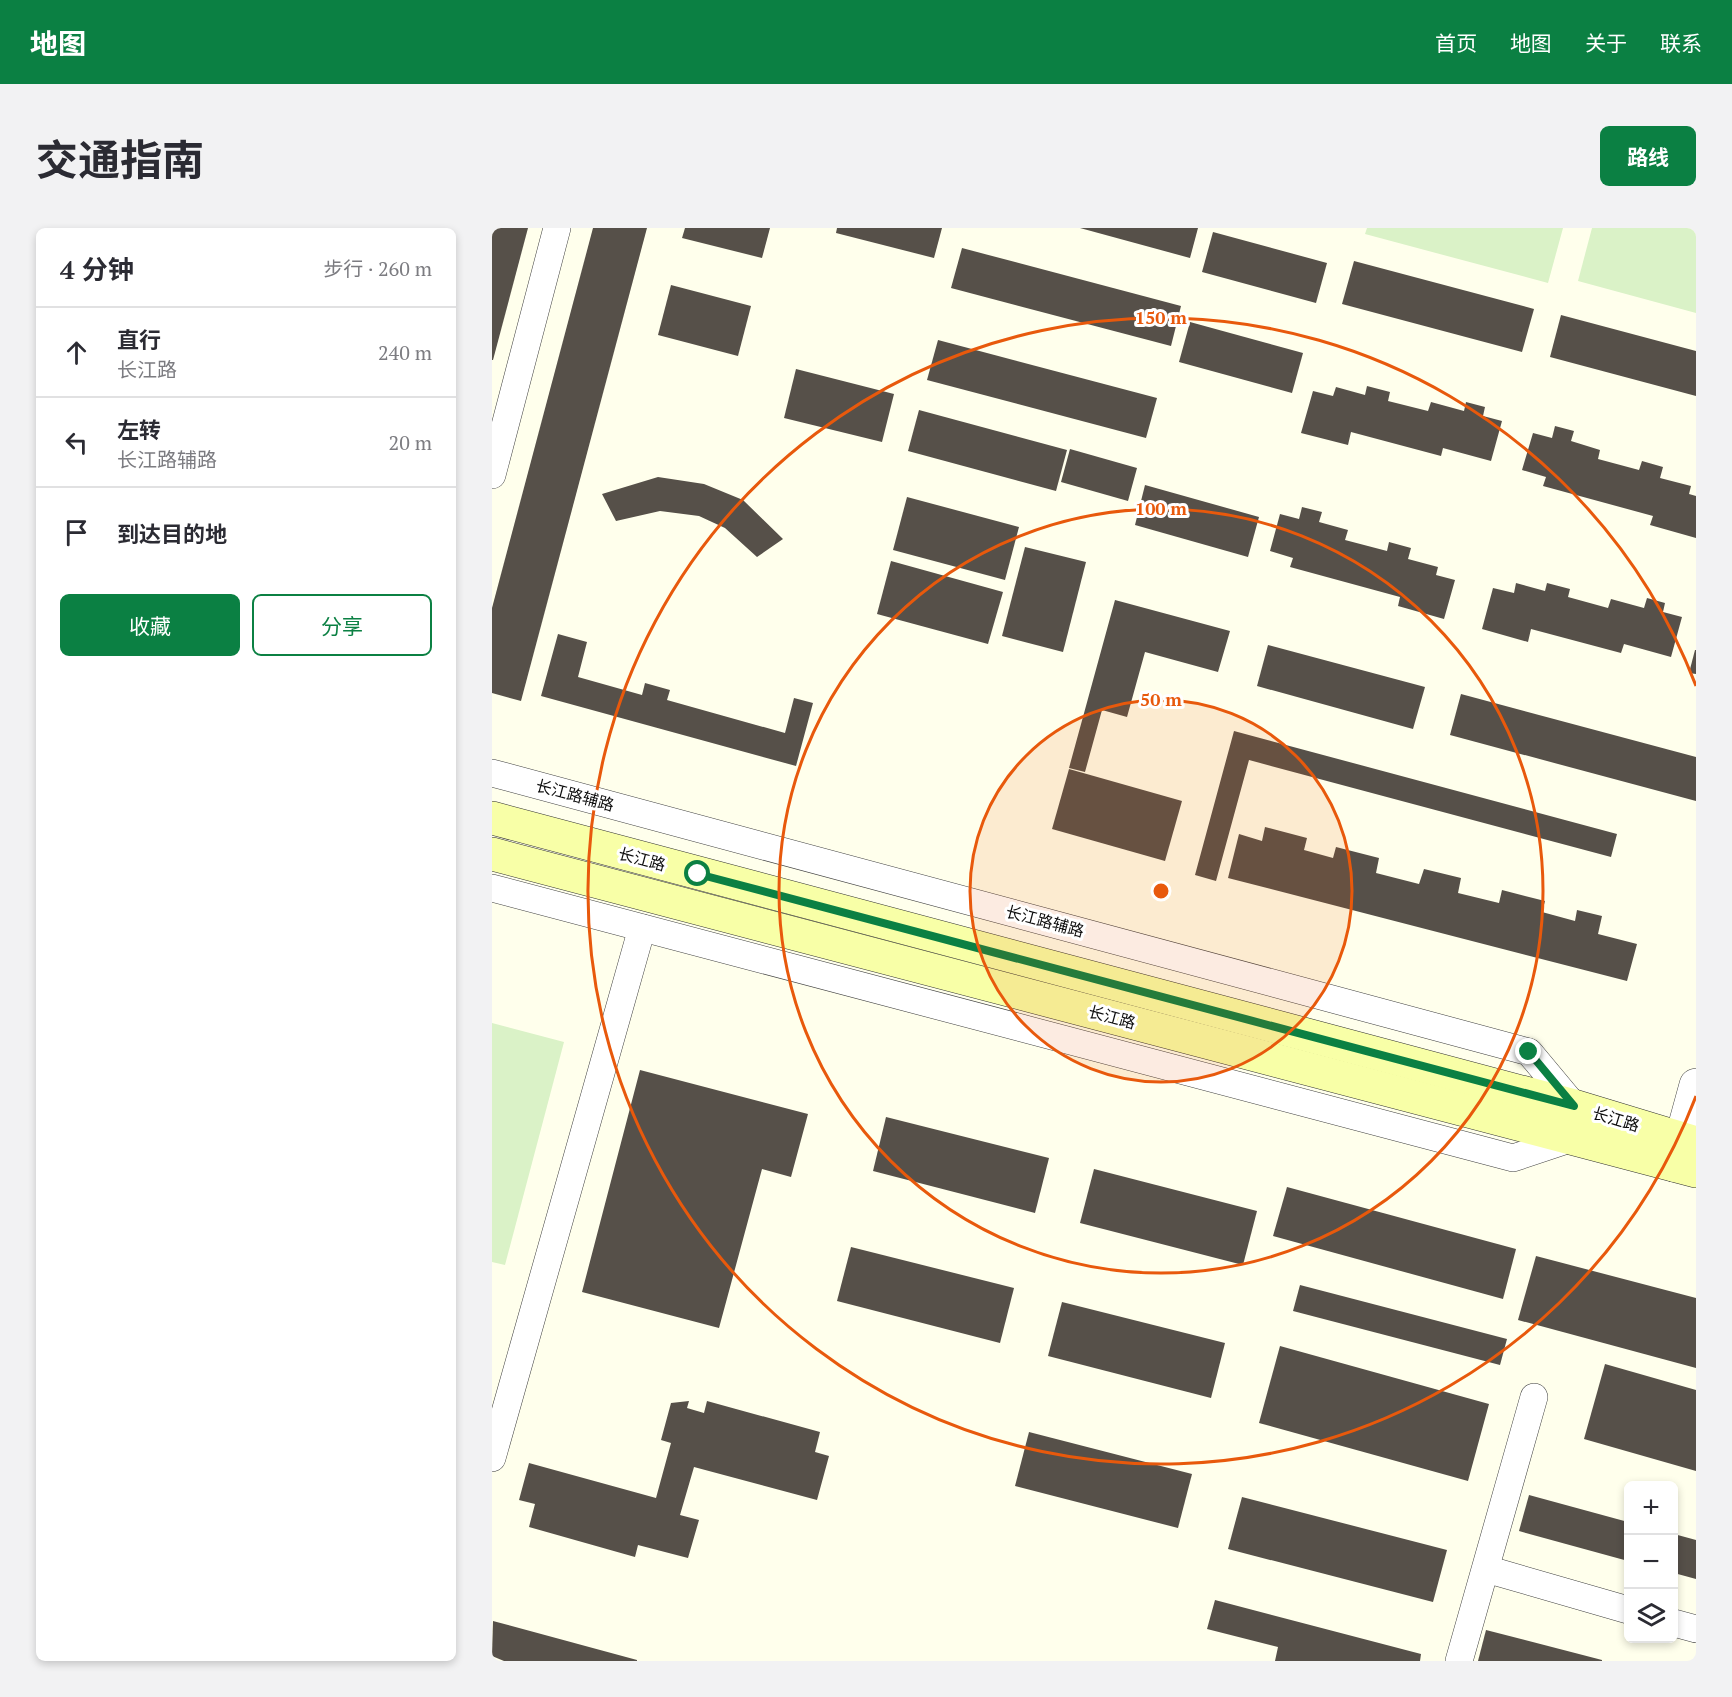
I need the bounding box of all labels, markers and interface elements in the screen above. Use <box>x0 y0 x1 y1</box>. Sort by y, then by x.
text: 地图 <box>30 25 86 62</box>
text: 首页 <box>1435 29 1477 57</box>
text: 地图 <box>1510 29 1552 57</box>
text: 关于 <box>1585 29 1627 57</box>
text: 联系 <box>1660 29 1702 57</box>
button: 路线 <box>1600 126 1696 186</box>
text: 交通指南 <box>36 131 204 187</box>
text: 4 分钟 <box>60 252 134 286</box>
text: 步行 · 260 m <box>323 255 432 282</box>
text: 150 m <box>1135 305 1187 329</box>
text: 直行 <box>117 325 161 354</box>
icon: ahead <box>60 336 93 369</box>
text: 240 m <box>378 339 432 366</box>
text: 长江路 <box>117 356 177 383</box>
text: 左转 <box>117 415 161 444</box>
icon: left <box>60 426 93 459</box>
text: 20 m <box>389 429 432 456</box>
text: 长江路辅路 <box>117 446 217 473</box>
text: 100 m <box>1135 496 1187 520</box>
icon: arrive <box>60 516 93 549</box>
text: 到达目的地 <box>117 519 227 548</box>
button: 收藏 <box>60 594 240 656</box>
button: 分享 <box>252 594 432 656</box>
text: 50 m <box>1140 687 1182 711</box>
street label: 长江路辅路 <box>534 774 616 816</box>
street label: 长江路 <box>616 842 668 876</box>
route start <box>684 860 710 886</box>
centre of rings <box>1151 881 1171 901</box>
street label: 长江路辅路 <box>1004 900 1086 942</box>
street label: 长江路 <box>1086 1000 1138 1034</box>
route end <box>1515 1038 1541 1064</box>
street label: 长江路 <box>1590 1101 1642 1137</box>
map controls <box>1624 1481 1678 1643</box>
button: + <box>1624 1481 1678 1535</box>
button: − <box>1624 1535 1678 1589</box>
button: layers <box>1624 1589 1678 1643</box>

